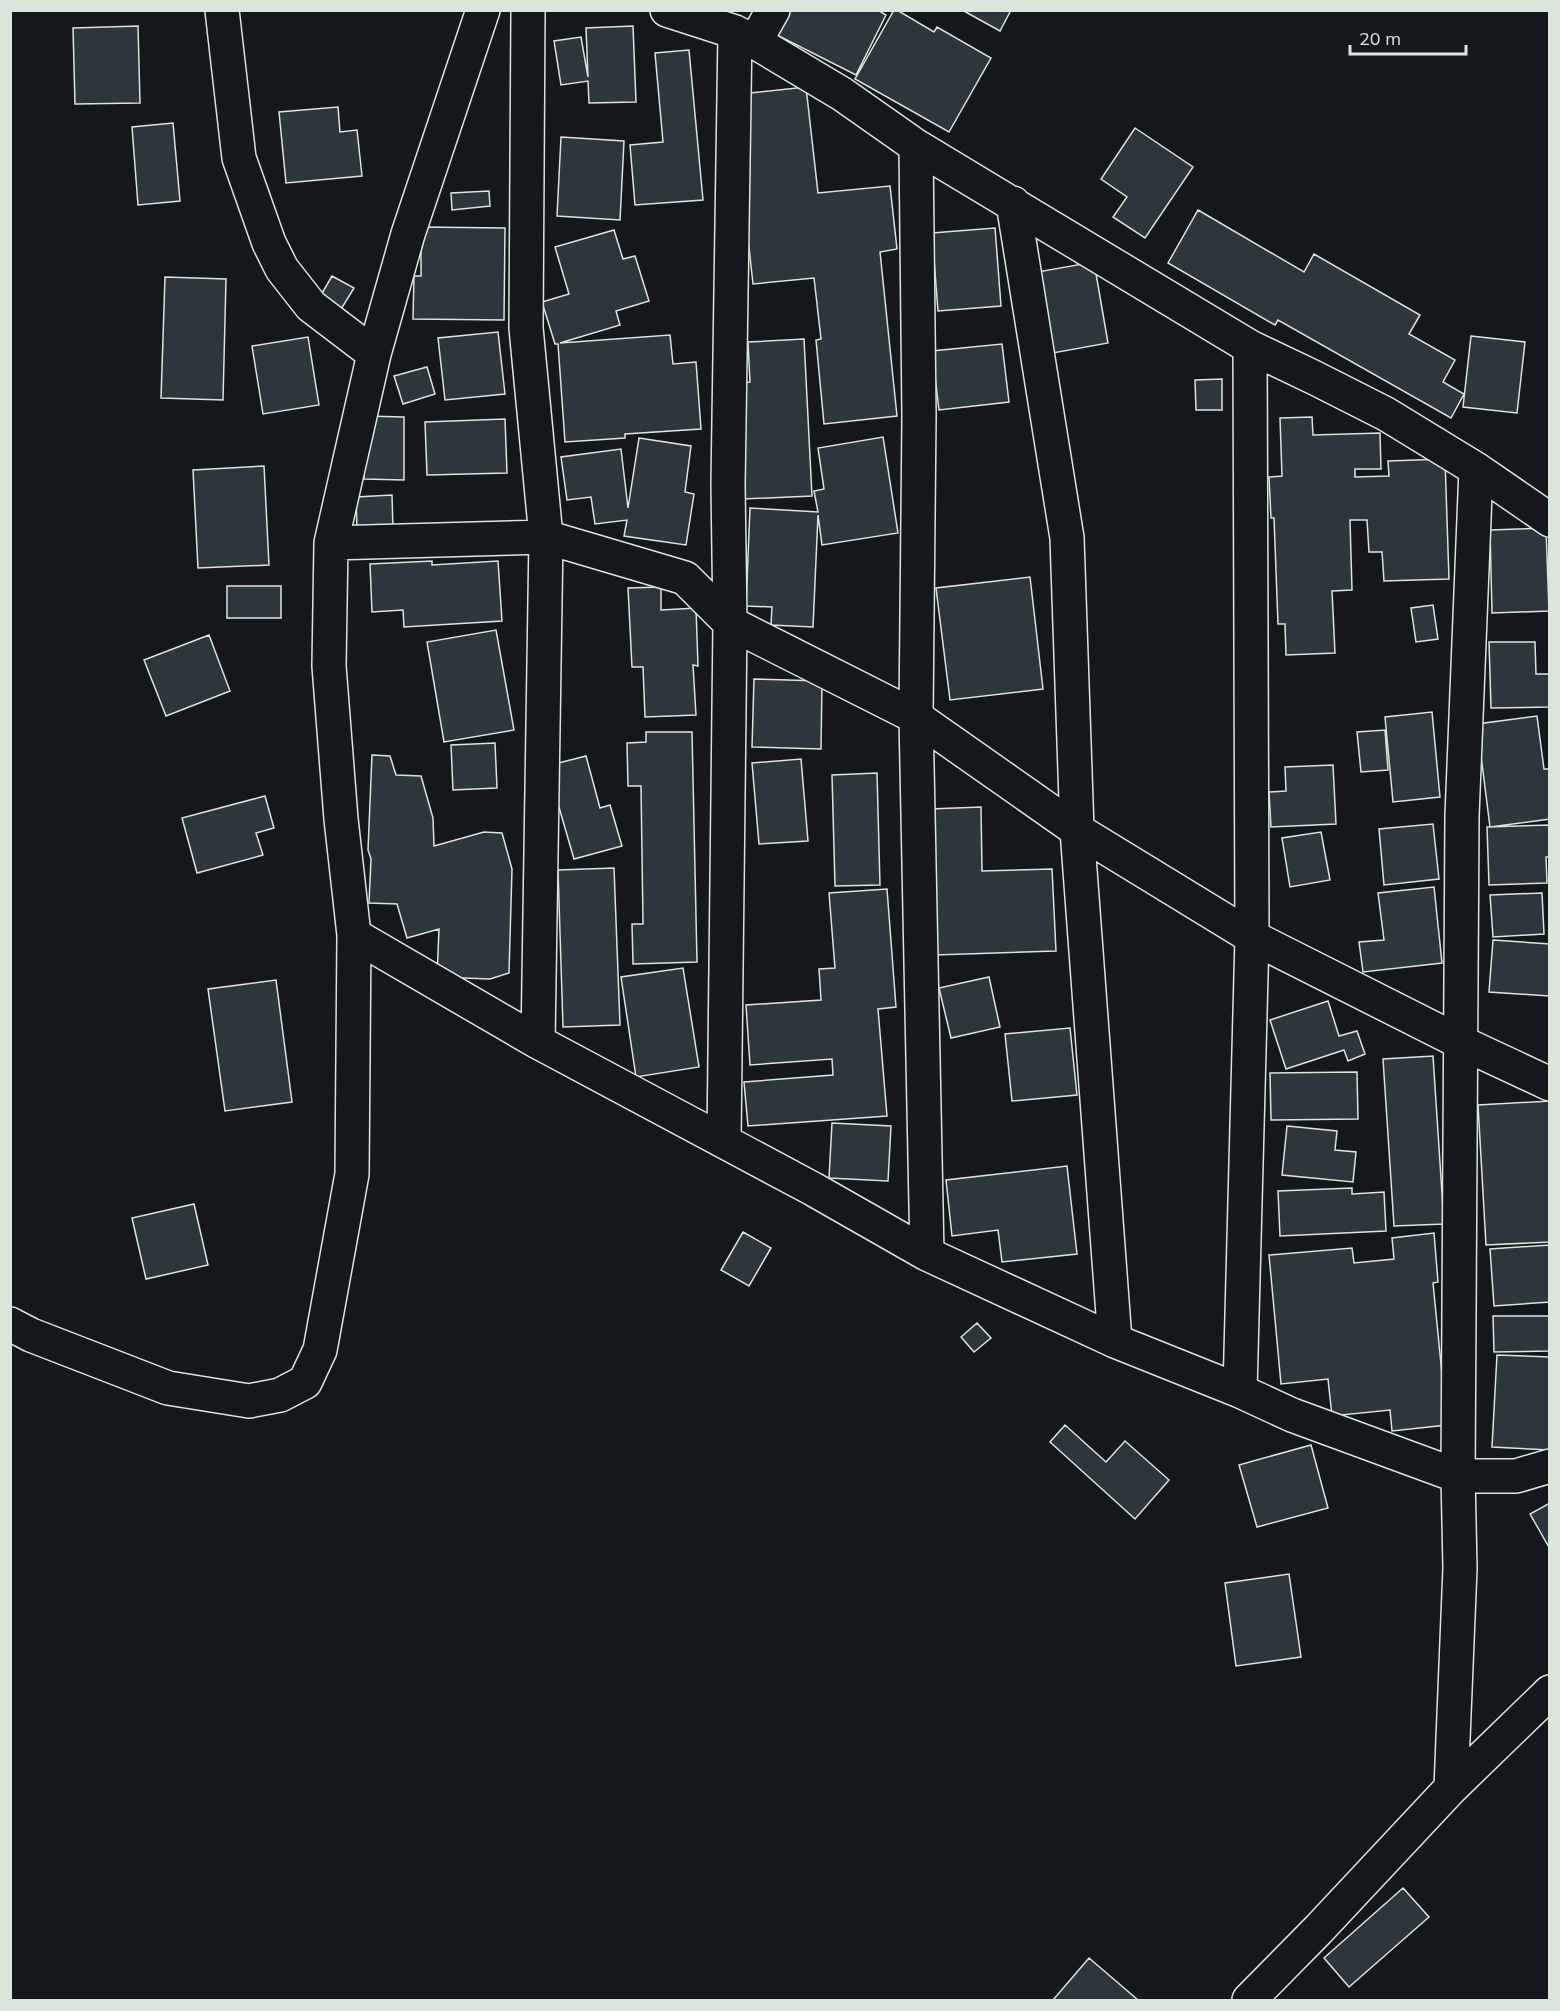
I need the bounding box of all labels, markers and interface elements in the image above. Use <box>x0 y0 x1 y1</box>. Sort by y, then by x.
scale bar <box>1350 18 1466 56</box>
text: 20 m <box>1359 27 1401 50</box>

